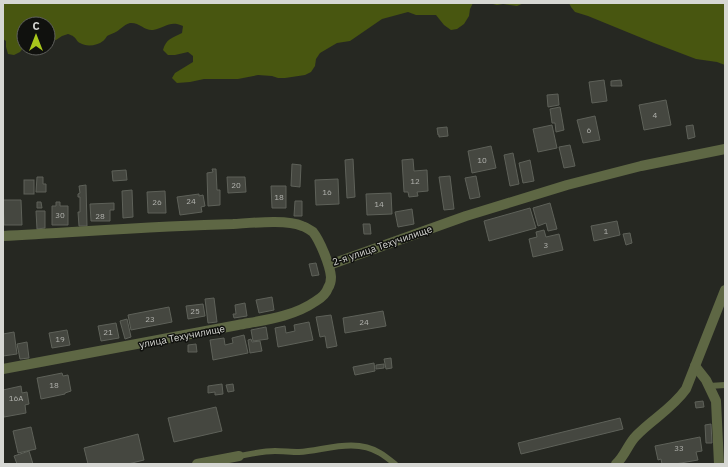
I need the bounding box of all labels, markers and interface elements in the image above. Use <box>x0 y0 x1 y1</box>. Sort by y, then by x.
north arrow <box>16 16 56 56</box>
text: С <box>32 19 40 33</box>
house number: 4 <box>653 110 658 120</box>
house number: 6 <box>587 125 592 135</box>
house number: 10 <box>477 155 487 165</box>
house number: 12 <box>410 176 420 186</box>
house number: 20 <box>231 180 241 190</box>
house number: 16 <box>322 187 332 197</box>
house number: 18 <box>274 192 284 202</box>
house number: 24 <box>186 196 196 206</box>
house number: 26 <box>152 197 162 207</box>
house number: 14 <box>374 199 384 209</box>
house number: 30 <box>55 210 65 220</box>
house number: 28 <box>95 211 105 221</box>
street label: 2-я улица Техучилище <box>331 222 434 269</box>
house number: 1 <box>604 226 609 236</box>
house number: 3 <box>544 240 549 250</box>
house number: 25 <box>190 306 200 316</box>
house number: 23 <box>145 314 155 324</box>
house number: 24 <box>359 317 369 327</box>
street label: улица Техучилище <box>138 322 227 351</box>
house number: 21 <box>103 327 113 337</box>
house number: 19 <box>55 334 65 344</box>
house number: 18 <box>49 380 59 390</box>
house number: 16А <box>9 393 23 403</box>
house number: 33 <box>674 443 684 453</box>

